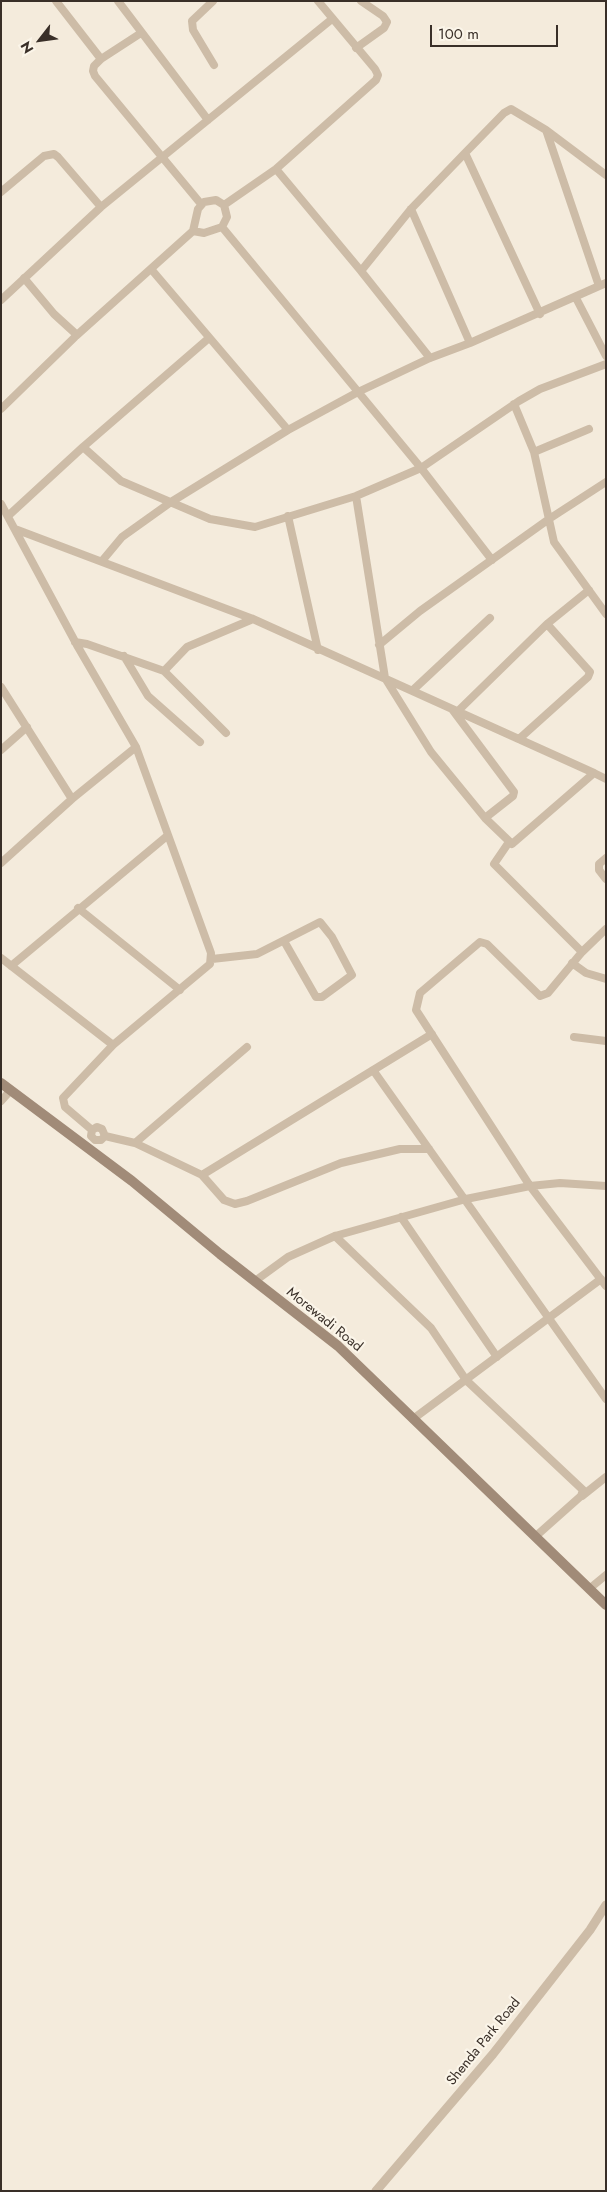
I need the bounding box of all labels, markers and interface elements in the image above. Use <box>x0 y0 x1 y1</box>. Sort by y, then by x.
north arrow <box>15 15 65 65</box>
scale bar <box>432 15 560 47</box>
text: 100 m <box>438 23 479 45</box>
text: N <box>16 38 38 57</box>
street label: Morewadi Road <box>283 1284 365 1356</box>
street label: Shenda Park Road <box>444 1995 524 2089</box>

